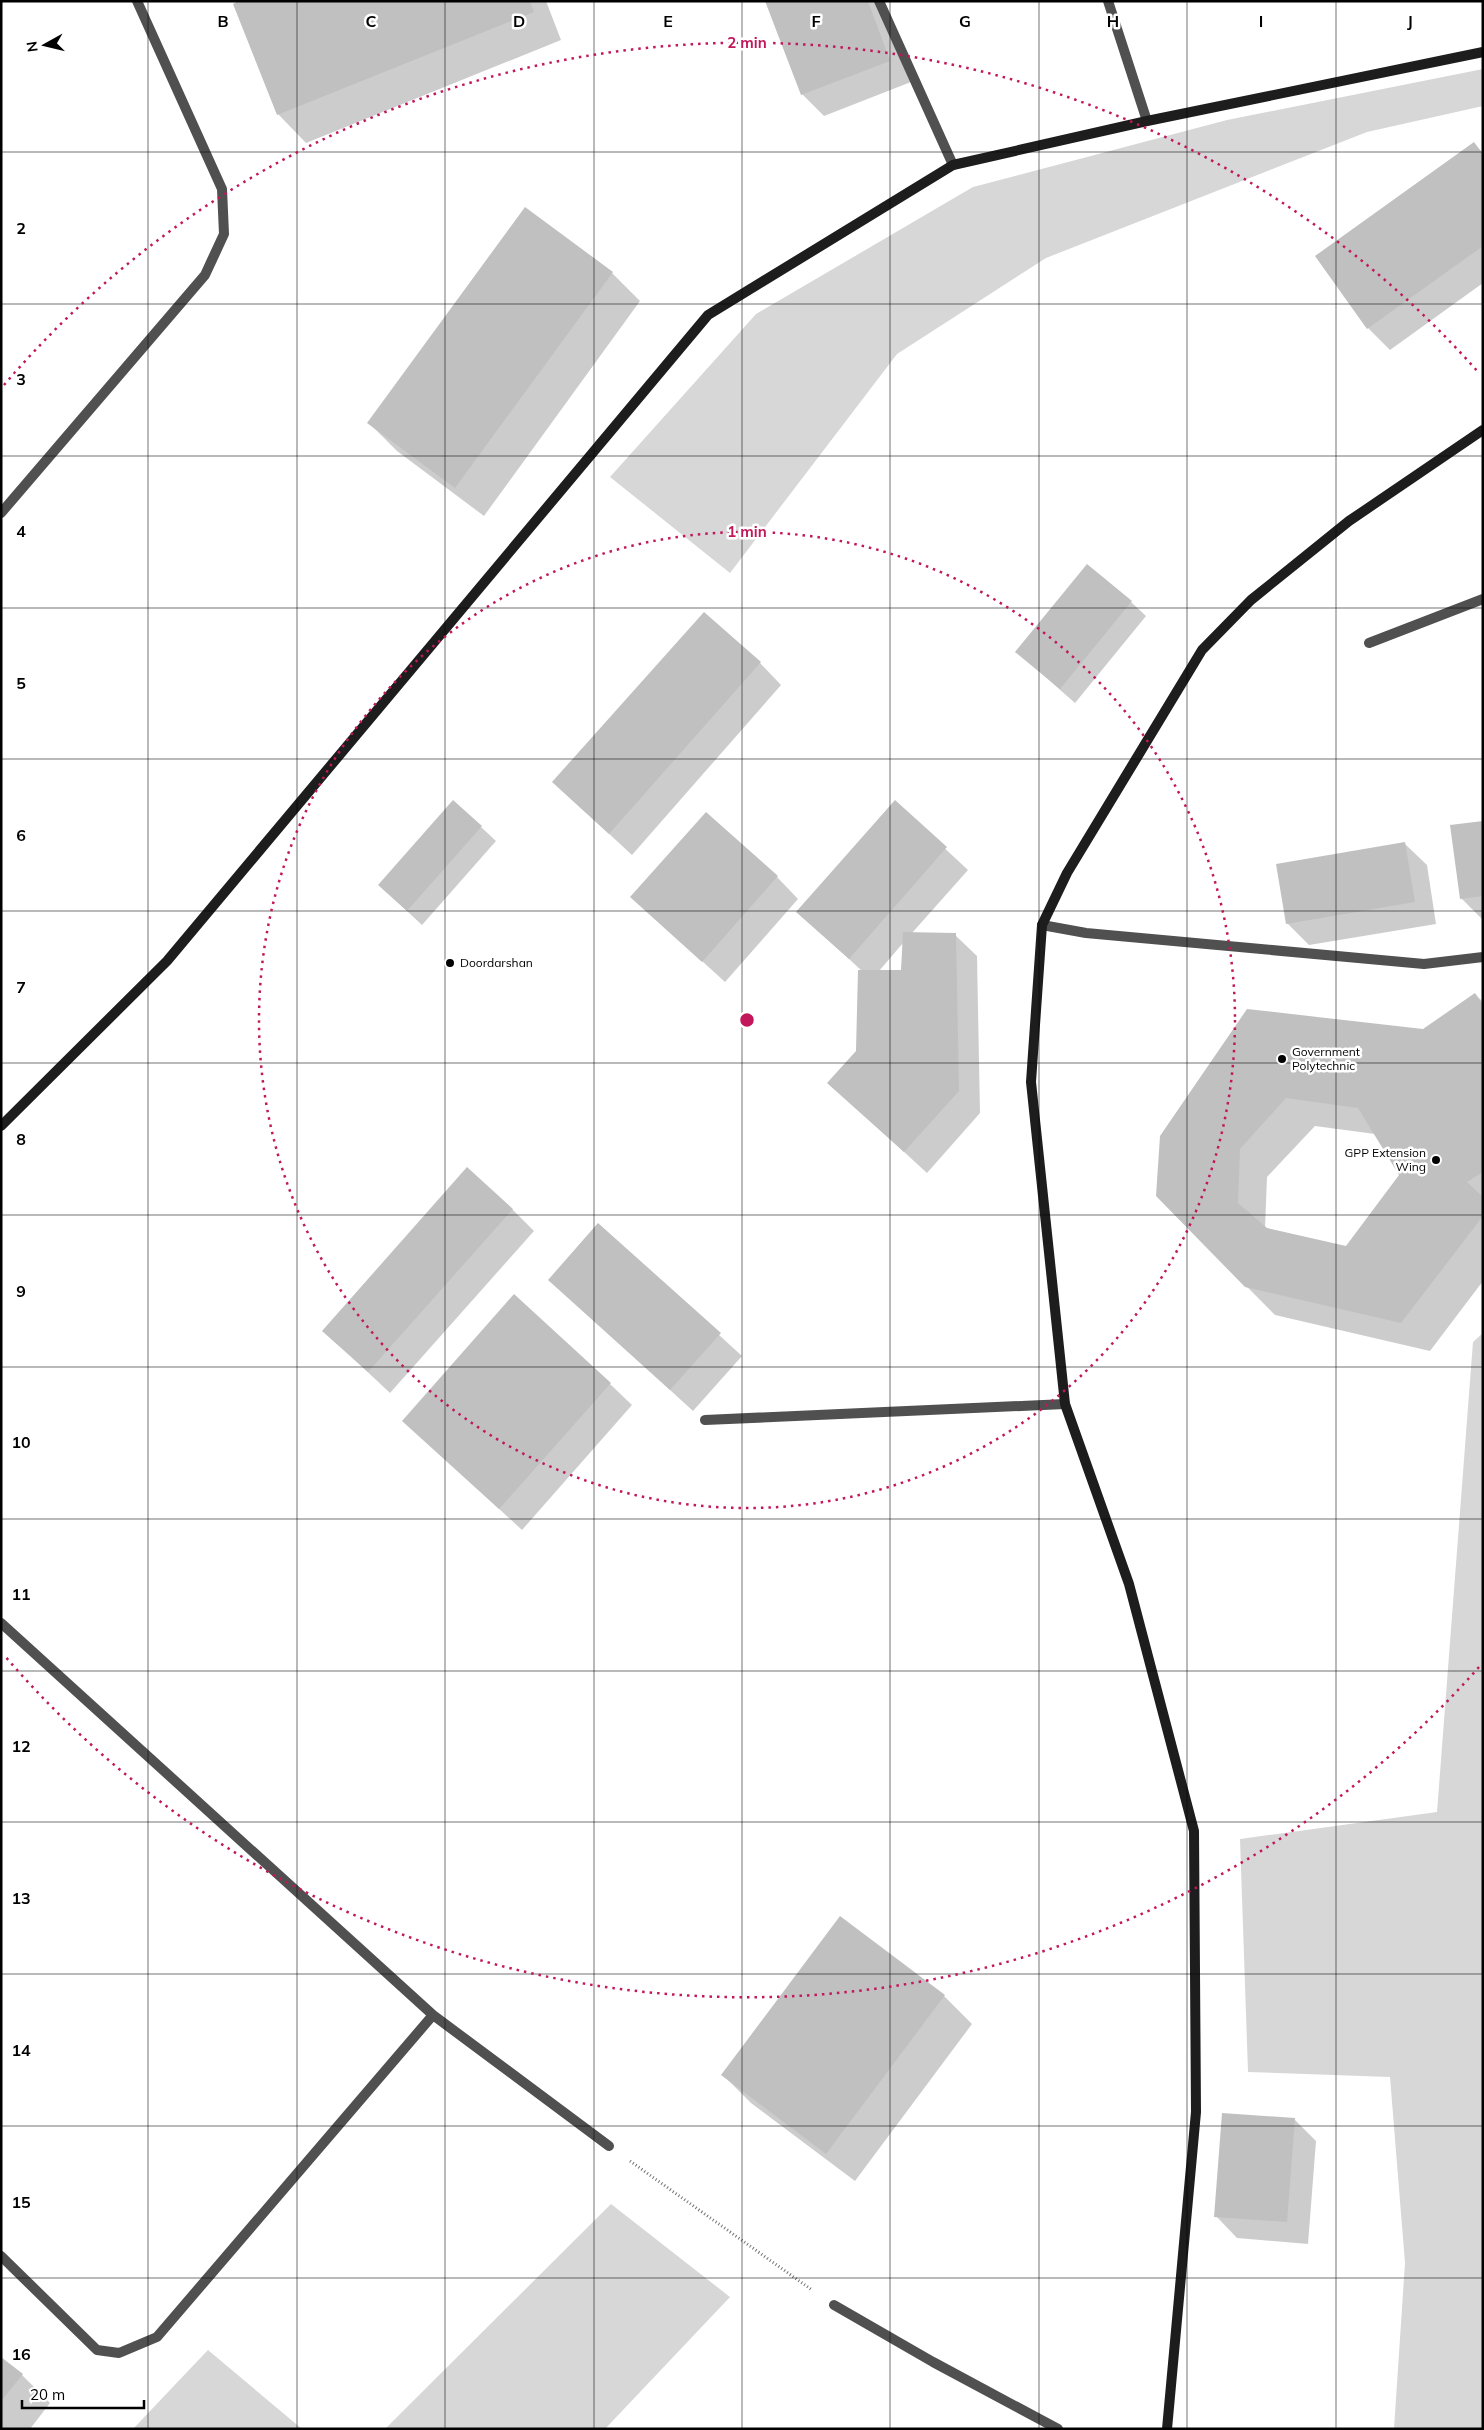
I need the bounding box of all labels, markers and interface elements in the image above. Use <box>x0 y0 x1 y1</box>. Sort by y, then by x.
text: B <box>217 11 229 31</box>
text: C <box>366 11 377 31</box>
text: D <box>513 11 525 31</box>
text: E <box>663 11 673 31</box>
text: F <box>811 11 821 31</box>
text: G <box>959 11 971 31</box>
text: H <box>1107 11 1119 31</box>
text: I <box>1259 11 1263 31</box>
text: J <box>1407 11 1413 31</box>
north arrow <box>20 20 70 70</box>
text: 2 min <box>727 33 767 52</box>
text: N <box>22 40 42 53</box>
text: 2 <box>16 218 26 238</box>
text: 3 <box>16 369 26 389</box>
text: 4 <box>16 521 26 541</box>
text: 1 min <box>727 522 767 541</box>
text: 5 <box>16 673 26 693</box>
text: 6 <box>16 825 26 845</box>
place label: Doordarshan <box>460 955 533 970</box>
marker: Doordarshan <box>444 957 456 969</box>
text: 7 <box>16 977 26 997</box>
centre of rings <box>738 1011 756 1029</box>
place label: Government Polytechnic <box>1292 1044 1360 1073</box>
marker: Government Polytechnic <box>1276 1053 1288 1065</box>
text: 8 <box>16 1129 26 1149</box>
place label: GPP Extension Wing <box>1345 1145 1426 1174</box>
marker: GPP Extension Wing <box>1430 1154 1442 1166</box>
text: 9 <box>16 1281 26 1301</box>
text: 10 <box>11 1432 31 1452</box>
text: 11 <box>11 1584 31 1604</box>
text: 12 <box>11 1736 31 1756</box>
text: 13 <box>11 1888 31 1908</box>
text: 14 <box>11 2040 31 2060</box>
text: 15 <box>11 2192 31 2212</box>
text: 16 <box>11 2344 31 2364</box>
scale bar <box>22 2378 145 2410</box>
text: 20 m <box>30 2385 65 2404</box>

